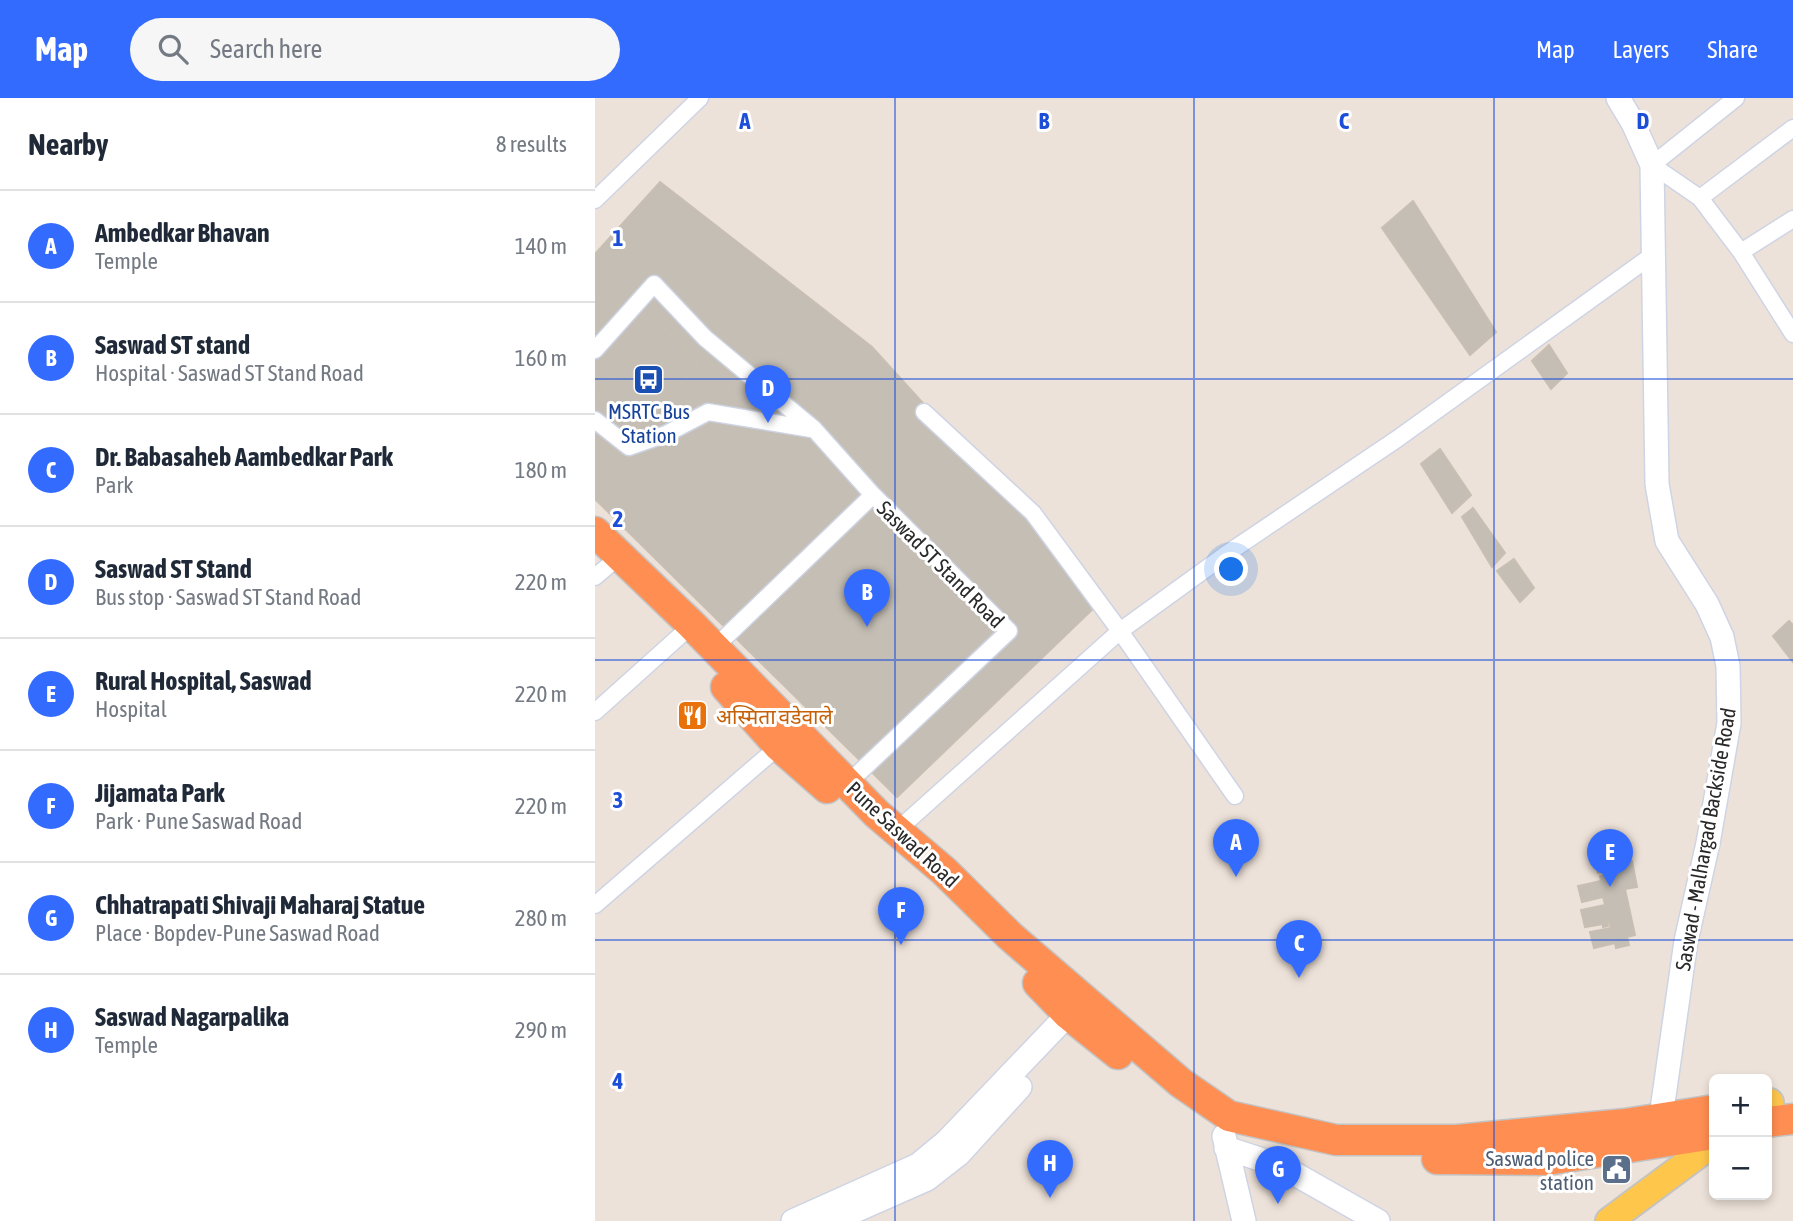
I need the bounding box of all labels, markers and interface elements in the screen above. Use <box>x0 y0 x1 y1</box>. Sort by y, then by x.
search box <box>130 18 620 81</box>
text: Map <box>35 30 88 68</box>
icon: search <box>154 30 192 68</box>
text: Search here <box>210 34 322 64</box>
text: Map <box>1536 36 1575 63</box>
text: Layers <box>1613 36 1669 63</box>
text: Share <box>1707 36 1758 63</box>
text: A <box>738 108 751 134</box>
text: B <box>1039 108 1050 134</box>
text: C <box>1339 108 1350 134</box>
text: D <box>1637 108 1650 134</box>
text: Nearby <box>28 127 108 161</box>
text: 8 results <box>496 131 567 157</box>
text: Ambedkar Bhavan <box>95 218 270 248</box>
text: 1 <box>613 225 624 251</box>
text: A <box>45 233 57 259</box>
text: 140 m <box>515 233 567 259</box>
text: Temple <box>95 248 158 274</box>
text: Saswad ST stand <box>95 330 250 360</box>
text: B <box>46 345 56 371</box>
text: 160 m <box>515 345 567 371</box>
text: Hospital · Saswad ST Stand Road <box>95 360 364 386</box>
bus stop icon: MSRTC Bus Station <box>632 362 666 396</box>
pin: D <box>745 365 791 423</box>
place label: MSRTC Bus Station <box>608 399 690 447</box>
text: Dr. Babasaheb Aambedkar Park <box>95 442 393 472</box>
text: C <box>46 457 56 483</box>
text: 180 m <box>515 457 567 483</box>
text: Park <box>95 472 133 498</box>
street label: Saswad ST Stand Road <box>873 496 1009 632</box>
text: 2 <box>613 506 623 532</box>
your location <box>1214 552 1248 586</box>
text: Saswad ST Stand <box>95 554 252 584</box>
text: D <box>45 569 57 595</box>
text: 220 m <box>515 569 567 595</box>
pin: B <box>844 569 890 627</box>
text: Bus stop · Saswad ST Stand Road <box>95 584 361 610</box>
text: Rural Hospital, Saswad <box>95 666 312 696</box>
text: E <box>46 681 56 707</box>
text: 220 m <box>515 681 567 707</box>
text: Hospital <box>95 696 167 722</box>
restaurant icon: अस्मिता वडेवाले <box>676 699 710 733</box>
place label: अस्मिता वडेवाले <box>716 704 834 728</box>
street label: Saswad - Malhargad Backside Road <box>1670 706 1740 972</box>
street label: Pune Saswad Road <box>842 776 964 892</box>
text: Jijamata Park <box>95 778 225 808</box>
text: 3 <box>613 787 623 813</box>
text: F <box>46 793 56 819</box>
text: 220 m <box>515 793 567 819</box>
text: Park · Pune Saswad Road <box>95 808 302 834</box>
pin: A <box>1213 819 1259 877</box>
pin: E <box>1587 829 1633 887</box>
pin: F <box>878 887 924 945</box>
text: Chhatrapati Shivaji Maharaj Statue <box>95 890 425 920</box>
text: G <box>45 905 57 931</box>
text: 280 m <box>515 905 567 931</box>
text: Place · Bopdev-Pune Saswad Road <box>95 920 380 946</box>
pin: C <box>1276 920 1322 978</box>
text: Saswad Nagarpalika <box>95 1002 289 1032</box>
text: H <box>44 1017 58 1043</box>
text: 290 m <box>515 1017 567 1043</box>
text: Temple <box>95 1032 158 1058</box>
text: 4 <box>612 1068 624 1094</box>
map controls <box>1709 1074 1772 1200</box>
button: + <box>1709 1074 1772 1137</box>
button: − <box>1709 1137 1772 1200</box>
pin: H <box>1027 1140 1073 1198</box>
pin: G <box>1255 1146 1301 1204</box>
place label: Saswad police station <box>1486 1146 1594 1194</box>
public building icon: Saswad police station <box>1600 1153 1634 1187</box>

